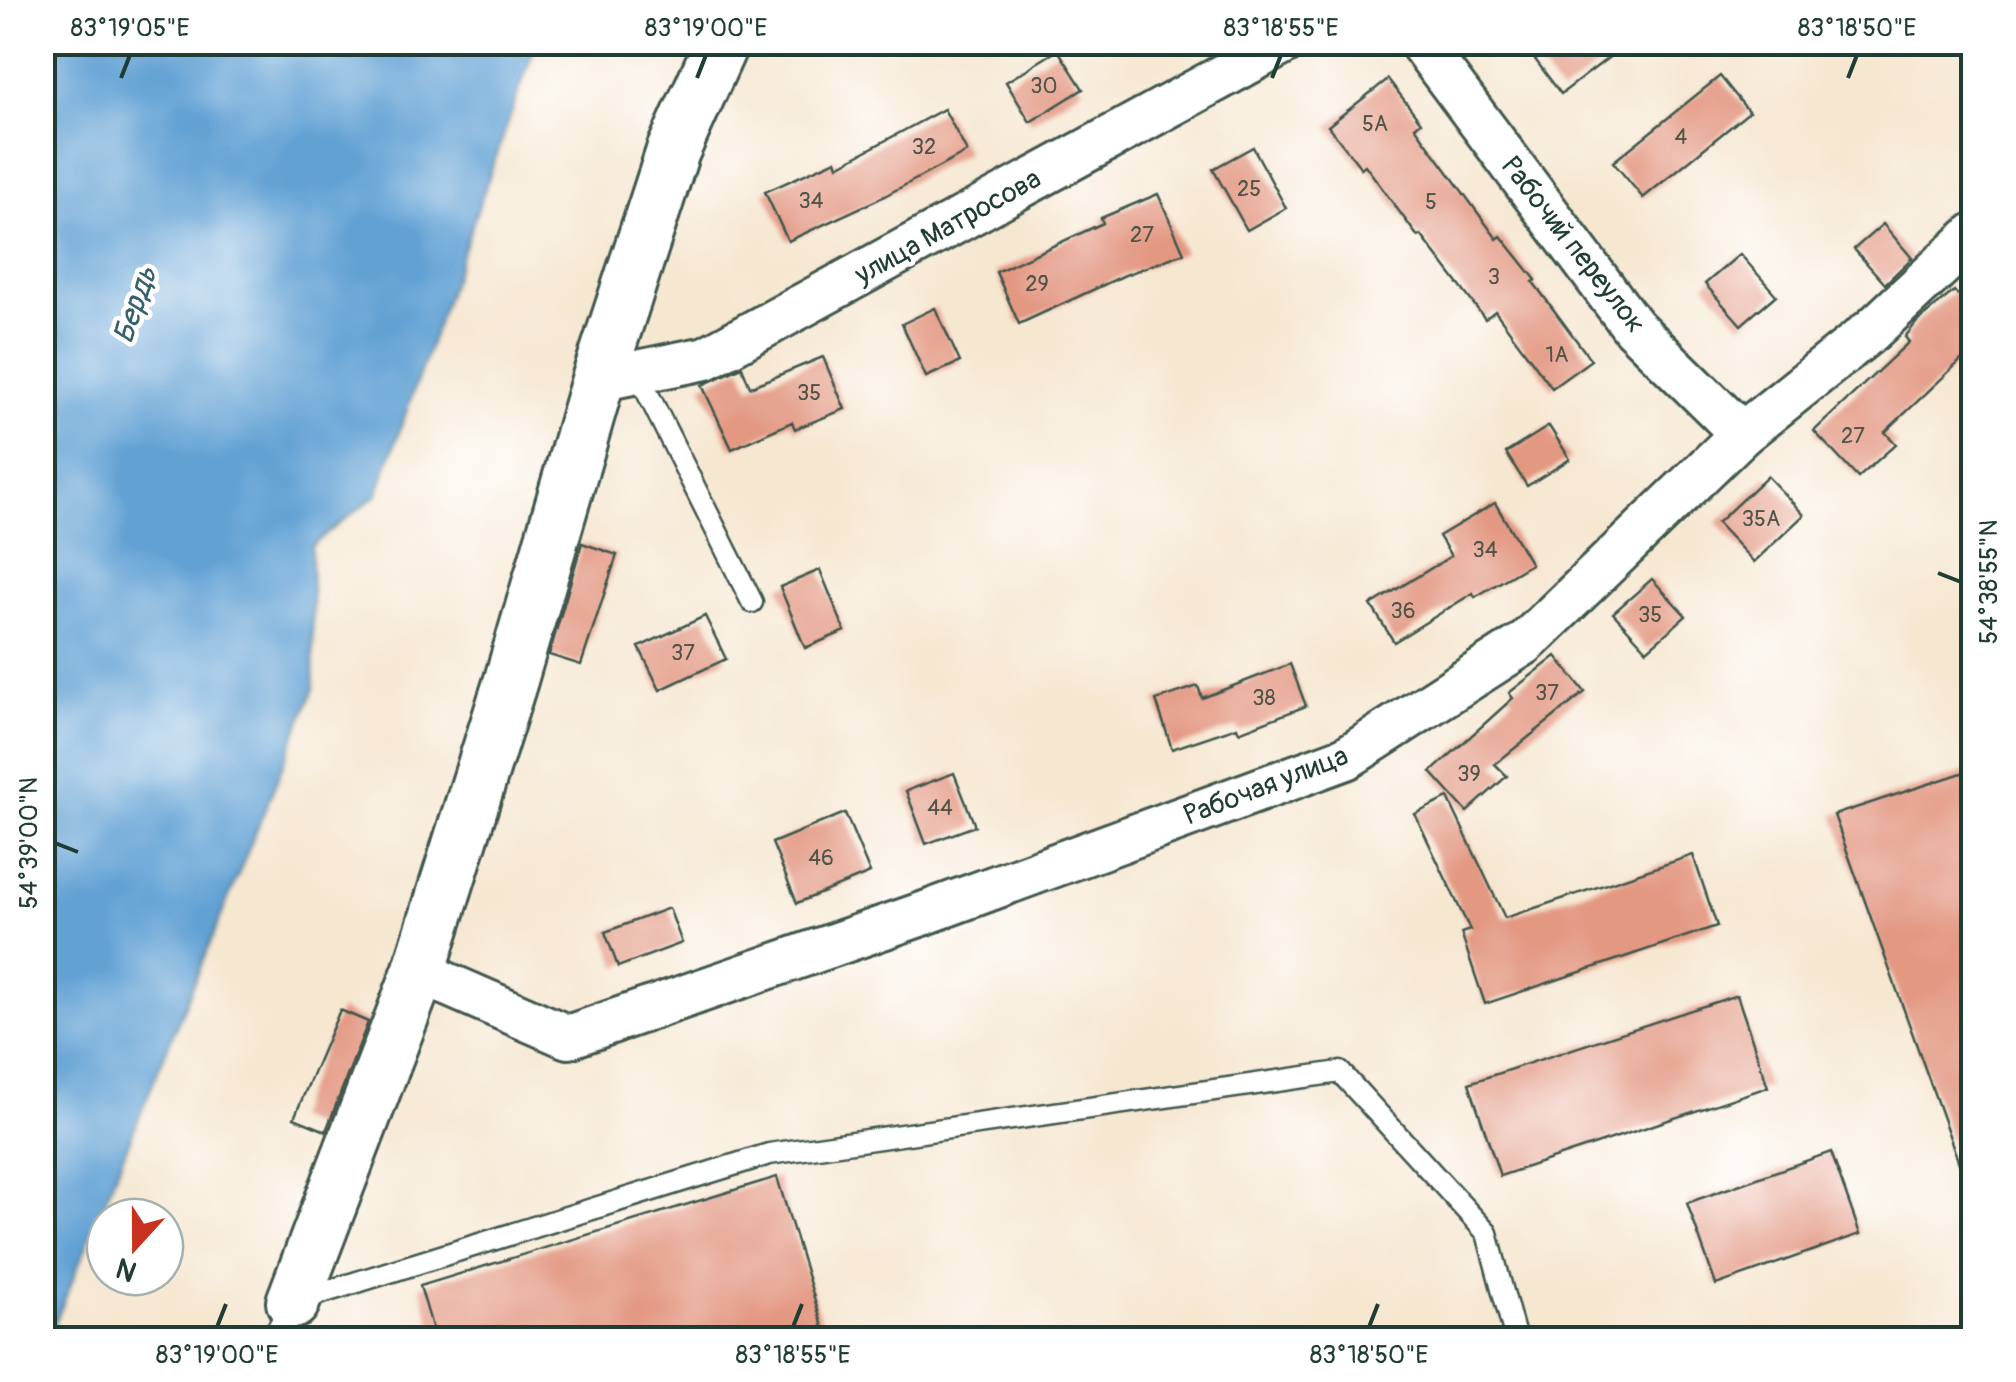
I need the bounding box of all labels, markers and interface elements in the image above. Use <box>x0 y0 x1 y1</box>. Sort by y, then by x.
text: 83°19'05"E <box>71 13 189 44</box>
text: 83°19'00"E <box>645 13 767 44</box>
text: 83°18'55"E <box>1223 13 1339 44</box>
text: 83°18'50"E <box>1798 13 1916 44</box>
house number: 30 <box>1030 72 1058 100</box>
house number: 5А <box>1362 110 1388 138</box>
house number: 4 <box>1675 123 1688 151</box>
house number: 32 <box>912 133 936 161</box>
street label: Рабочий переулок <box>1493 150 1653 340</box>
street label: улица Матросова <box>848 161 1047 293</box>
house number: 25 <box>1237 175 1261 203</box>
house number: 34 <box>798 187 824 215</box>
house number: 5 <box>1425 188 1437 216</box>
house number: 27 <box>1130 221 1154 249</box>
water label: Бердь <box>105 262 165 348</box>
house number: 3 <box>1488 263 1500 291</box>
house number: 29 <box>1025 270 1049 298</box>
house number: 1А <box>1546 341 1568 369</box>
house number: 35 <box>797 379 821 407</box>
house number: 27 <box>1841 422 1865 450</box>
house number: 35А <box>1742 505 1780 533</box>
text: 54°38'55"N <box>1974 520 2005 644</box>
house number: 34 <box>1472 536 1498 564</box>
house number: 36 <box>1390 597 1416 625</box>
house number: 35 <box>1638 601 1662 629</box>
house number: 37 <box>671 639 695 667</box>
house number: 37 <box>1535 679 1559 707</box>
house number: 38 <box>1252 684 1276 712</box>
street label: Рабочая улица <box>1179 739 1353 833</box>
house number: 39 <box>1457 760 1481 788</box>
text: 54°39'00"N <box>14 777 45 909</box>
house number: 44 <box>927 794 953 822</box>
house number: 46 <box>808 844 834 872</box>
north arrow <box>85 1197 185 1297</box>
text: N <box>111 1249 142 1289</box>
text: 83°19'00"E <box>156 1340 278 1371</box>
text: 83°18'55"E <box>735 1340 851 1371</box>
text: 83°18'50"E <box>1310 1340 1428 1371</box>

